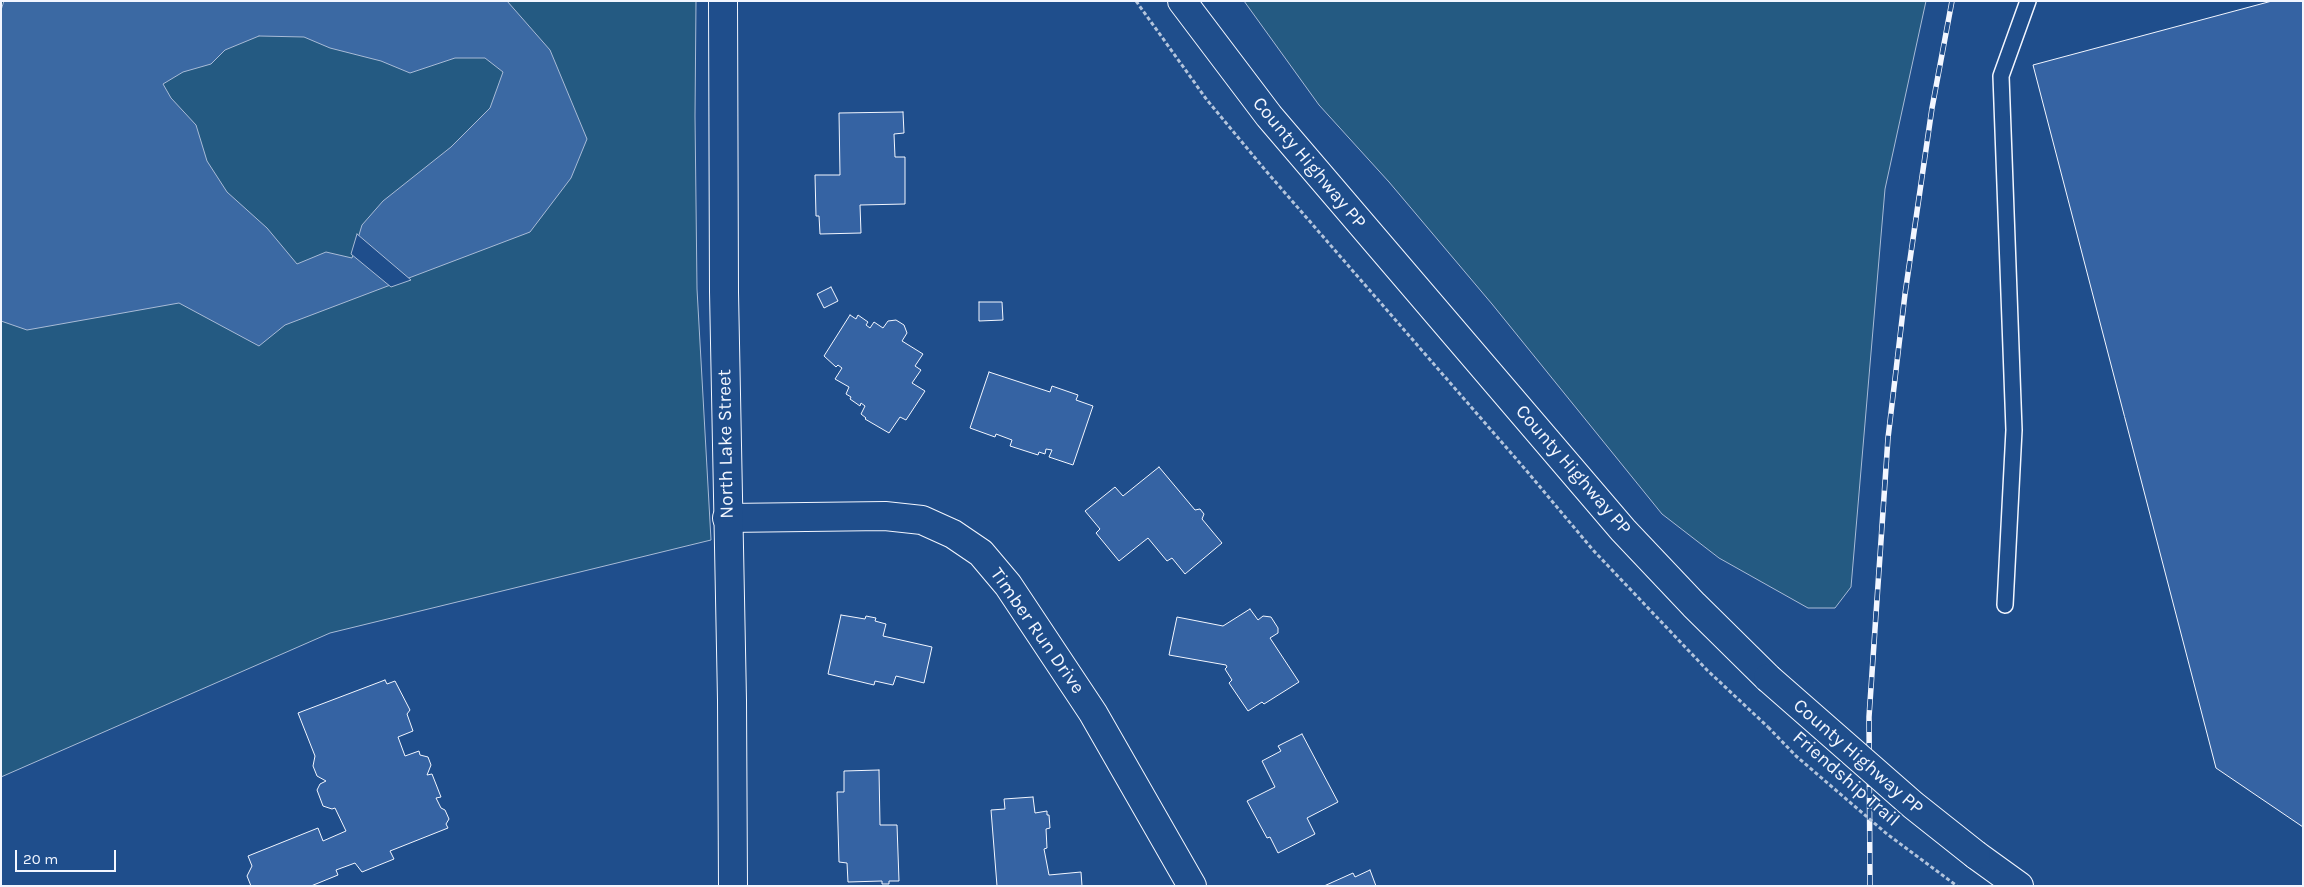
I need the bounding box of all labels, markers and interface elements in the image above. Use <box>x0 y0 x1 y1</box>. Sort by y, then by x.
street label: County Highway PP <box>1247 93 1371 233</box>
street label: North Lake Street <box>713 369 739 519</box>
street label: County Highway PP <box>1510 400 1636 540</box>
street label: Timber Run Drive <box>985 564 1089 698</box>
street label: County Highway PP <box>1788 694 1928 820</box>
street label: Friendship Trail <box>1788 726 1904 832</box>
scale bar <box>18 840 119 872</box>
text: 20 m <box>23 850 58 868</box>

